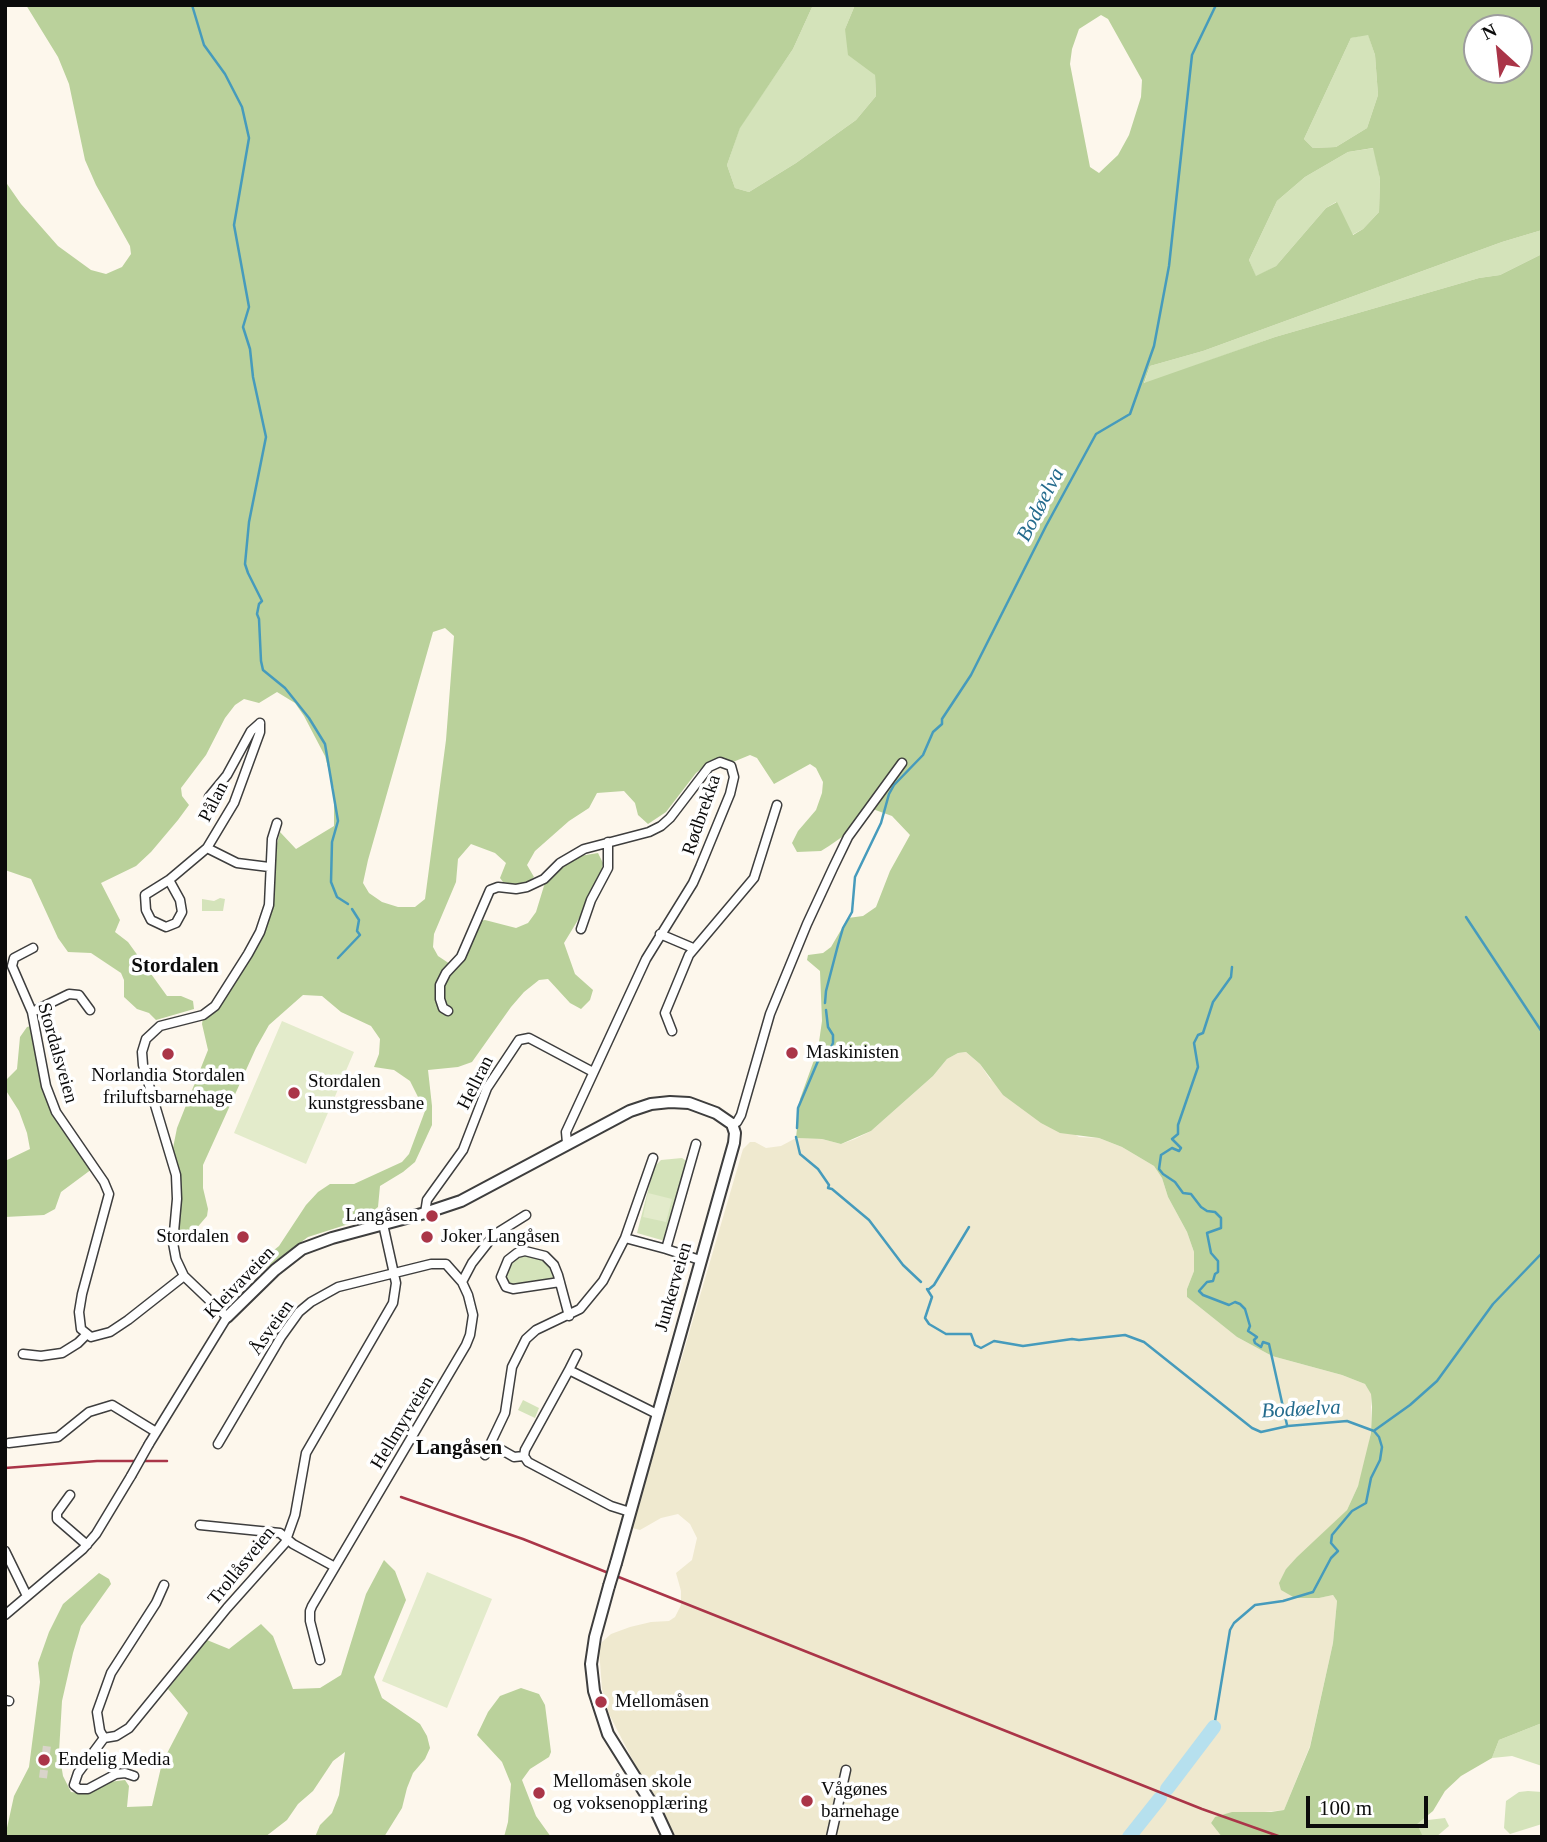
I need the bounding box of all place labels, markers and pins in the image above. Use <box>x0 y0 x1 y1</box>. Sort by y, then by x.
place label: Maskinisten <box>806 1042 899 1064</box>
marker: Maskinisten <box>784 1045 800 1061</box>
marker: Norlandia Stordalen friluftsbarnehage <box>160 1046 176 1062</box>
place label: Norlandia Stordalen friluftsbarnehage <box>91 1065 245 1109</box>
place label: Stordalen kunstgressbane <box>308 1071 424 1115</box>
marker: Stordalen kunstgressbane <box>286 1085 302 1101</box>
place label: Langåsen <box>345 1205 418 1227</box>
marker: Langåsen <box>424 1208 440 1224</box>
place label: Stordalen <box>156 1226 229 1248</box>
place label: Joker Langåsen <box>441 1226 560 1248</box>
marker: Stordalen <box>235 1229 251 1245</box>
marker: Joker Langåsen <box>419 1229 435 1245</box>
place label: Mellomåsen <box>615 1691 709 1713</box>
marker: Mellomåsen <box>593 1694 609 1710</box>
place label: Endelig Media <box>58 1749 170 1771</box>
marker: Endelig Media <box>36 1752 52 1768</box>
place label: Mellomåsen skole og voksenopplæring <box>553 1771 708 1815</box>
place label: Vågønes barnehage <box>821 1779 899 1823</box>
marker: Mellomåsen skole og voksenopplæring <box>531 1785 547 1801</box>
marker: Vågønes barnehage <box>799 1793 815 1809</box>

